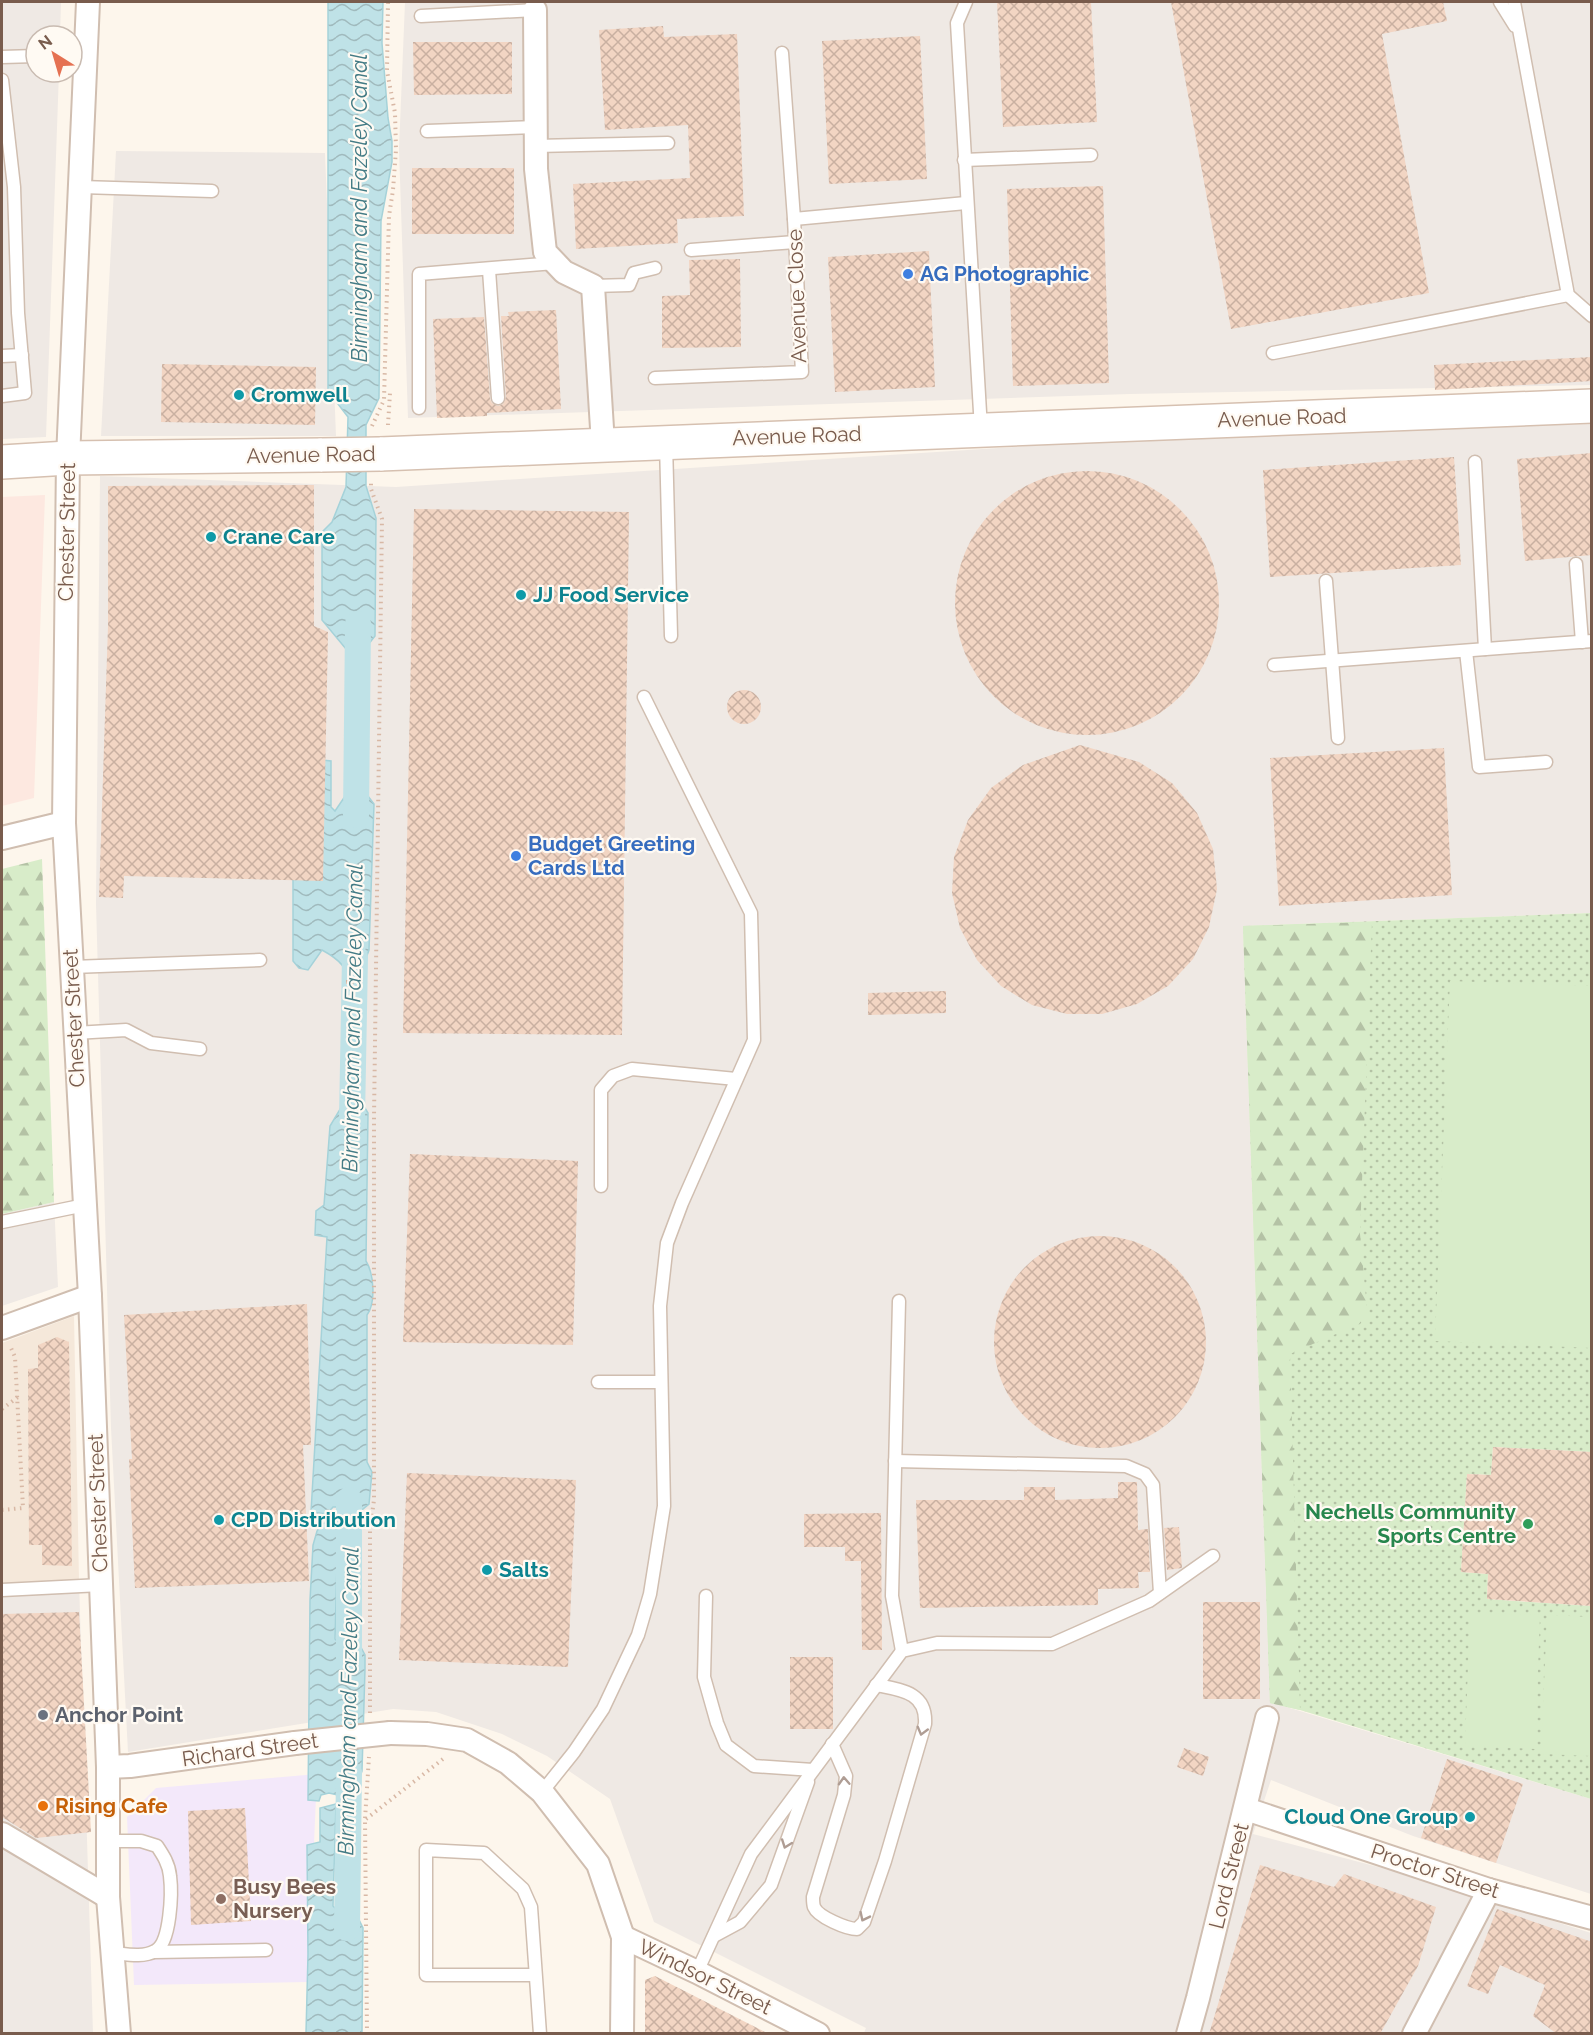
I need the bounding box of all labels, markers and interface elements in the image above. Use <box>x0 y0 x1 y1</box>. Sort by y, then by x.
north arrow <box>24 24 84 84</box>
text: N <box>35 31 56 54</box>
water label: Birmingham and Fazeley Canal <box>346 53 372 362</box>
street label: Avenue Close <box>782 229 811 363</box>
place label: AG Photographic <box>920 261 1090 286</box>
marker: AG Photographic <box>901 267 915 281</box>
place label: Cromwell <box>251 382 349 407</box>
marker: Cromwell <box>232 388 246 402</box>
street label: Avenue Road <box>1217 403 1347 432</box>
street label: Avenue Road <box>732 421 862 450</box>
street label: Avenue Road <box>246 441 376 468</box>
street label: Chester Street <box>53 462 80 602</box>
place label: Crane Care <box>223 524 335 549</box>
marker: Crane Care <box>204 530 218 544</box>
place label: JJ Food Service <box>533 582 689 607</box>
marker: JJ Food Service <box>514 588 528 602</box>
place label: Budget Greeting Cards Ltd <box>528 831 695 880</box>
marker: Budget Greeting Cards Ltd <box>509 849 523 863</box>
water label: Birmingham and Fazeley Canal <box>336 863 368 1173</box>
street label: Chester Street <box>57 948 90 1088</box>
street label: Chester Street <box>83 1433 112 1573</box>
place label: Nechells Community Sports Centre <box>1305 1499 1516 1548</box>
place label: CPD Distribution <box>231 1507 396 1532</box>
marker: CPD Distribution <box>212 1513 226 1527</box>
marker: Nechells Community Sports Centre <box>1521 1517 1535 1531</box>
water label: Birmingham and Fazeley Canal <box>332 1546 364 1856</box>
place label: Salts <box>499 1557 549 1582</box>
marker: Salts <box>480 1563 494 1577</box>
place label: Anchor Point <box>55 1702 183 1727</box>
marker: Anchor Point <box>36 1708 50 1722</box>
one-way arrow <box>917 1726 930 1736</box>
street label: Richard Street <box>180 1728 320 1771</box>
one-way arrow <box>838 1777 851 1786</box>
place label: Rising Cafe <box>55 1793 168 1818</box>
marker: Rising Cafe <box>36 1799 50 1813</box>
place label: Cloud One Group <box>1284 1804 1458 1829</box>
marker: Cloud One Group <box>1463 1810 1477 1824</box>
street label: Lord Street <box>1203 1820 1254 1931</box>
street label: Proctor Street <box>1368 1838 1503 1903</box>
one-way arrow <box>780 1839 793 1849</box>
place label: Busy Bees Nursery <box>233 1874 336 1923</box>
marker: Busy Bees Nursery <box>214 1892 228 1906</box>
one-way arrow <box>860 1911 872 1922</box>
street label: Windsor Street <box>635 1934 776 2020</box>

